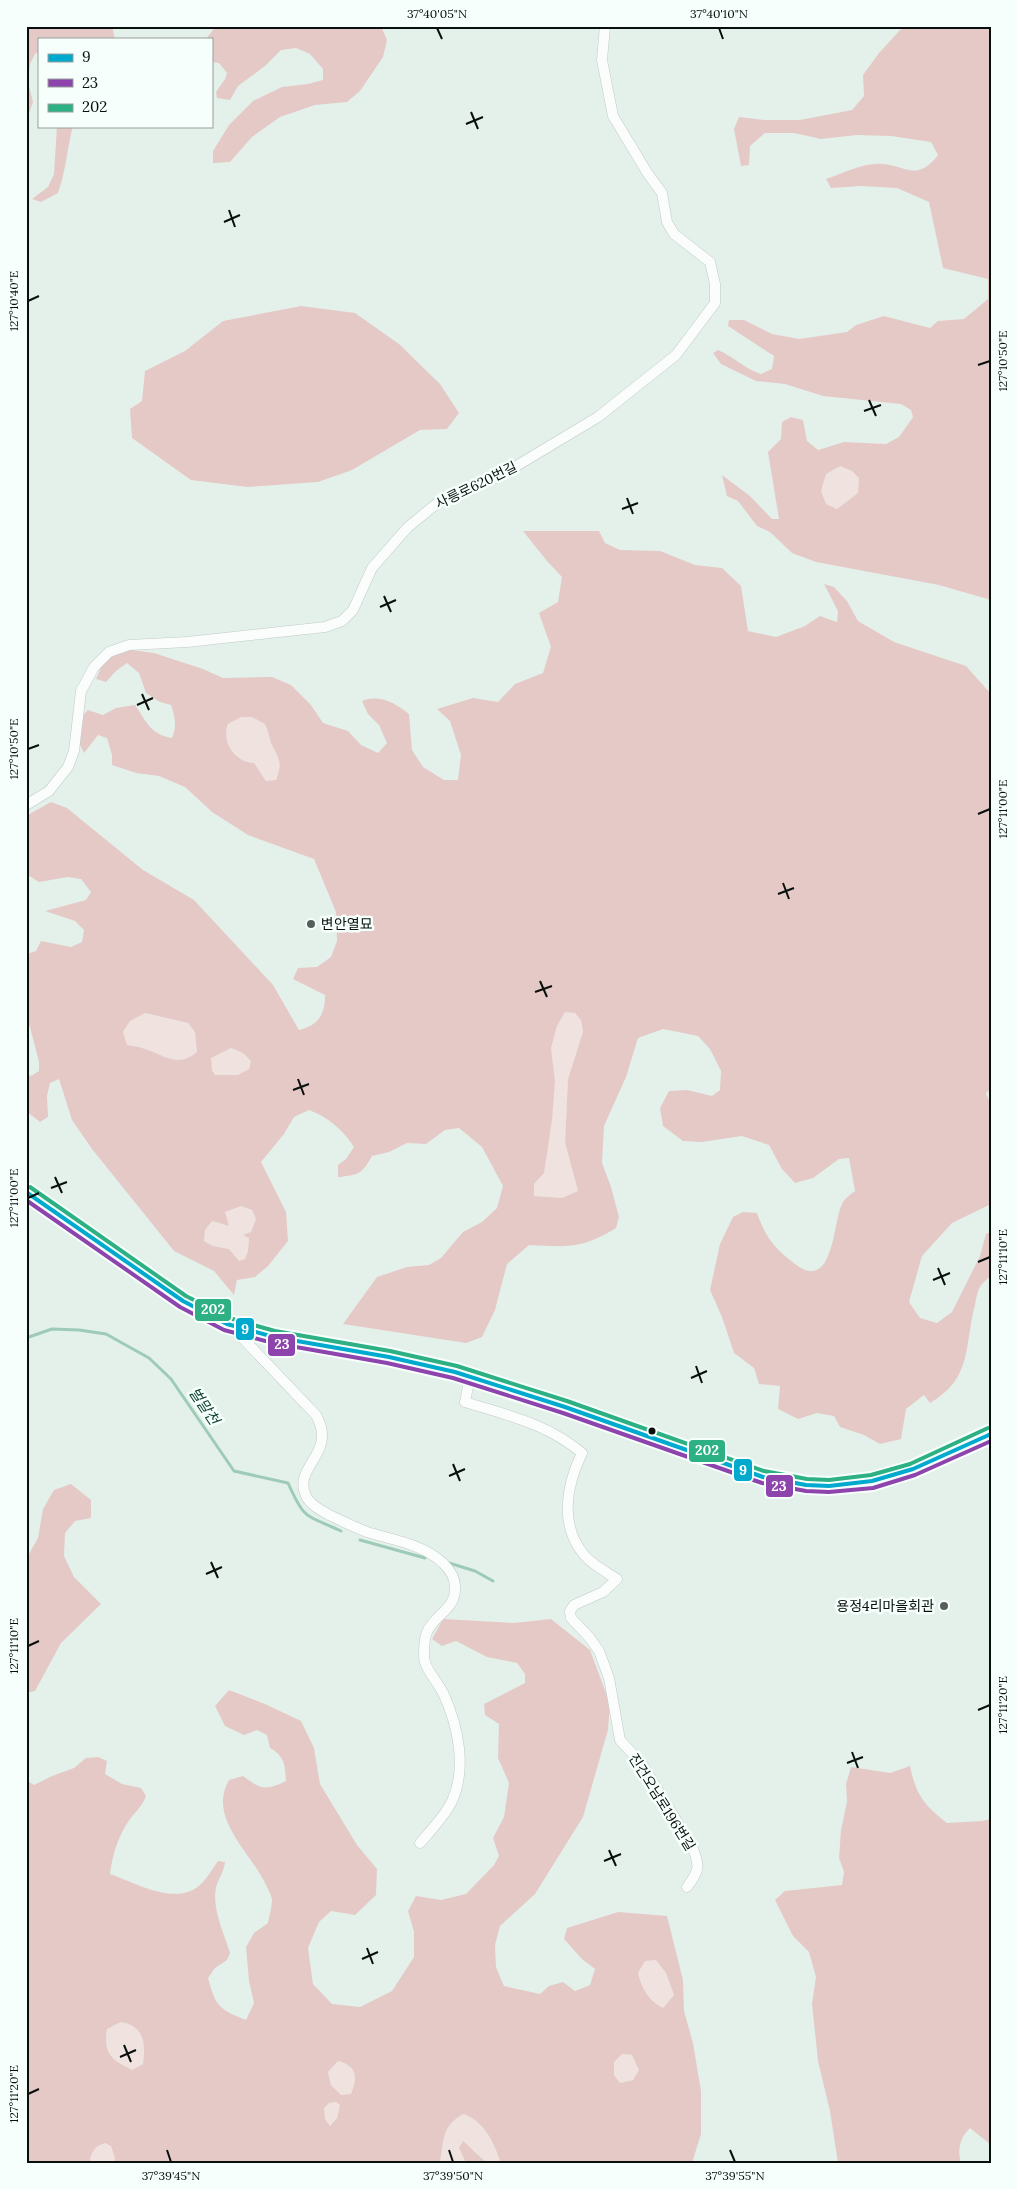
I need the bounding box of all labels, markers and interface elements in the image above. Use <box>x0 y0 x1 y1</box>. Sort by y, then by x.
text: 37°40'05"N <box>407 6 467 21</box>
text: 37°40'10"N <box>690 6 748 21</box>
legend <box>38 38 212 128</box>
text: 9 <box>82 47 91 66</box>
text: 23 <box>82 73 98 92</box>
text: 202 <box>82 97 107 116</box>
text: 127°10'40"E <box>6 271 21 331</box>
text: 127°10'50"E <box>995 330 1010 392</box>
street label: 사릉로620번길 <box>432 457 520 513</box>
text: 127°10'50"E <box>6 718 21 780</box>
text: 127°11'00"E <box>995 780 1010 838</box>
place label: 변안열묘 <box>321 915 373 933</box>
marker: 변안열묘 <box>305 918 317 930</box>
text: 127°11'00"E <box>6 1169 21 1227</box>
text: 127°11'10"E <box>995 1229 1010 1285</box>
line badge: 202 <box>194 1298 232 1322</box>
text: 202 <box>201 1300 225 1318</box>
line badge: 9 <box>235 1317 255 1341</box>
text: 9 <box>241 1320 249 1338</box>
line badge: 23 <box>267 1333 296 1357</box>
text: 23 <box>274 1335 290 1353</box>
water label: 벌말천 <box>185 1383 225 1430</box>
unlabelled marker <box>647 1426 657 1436</box>
line badge: 202 <box>688 1439 726 1463</box>
text: 202 <box>695 1441 719 1459</box>
line badge: 9 <box>733 1458 753 1482</box>
text: 9 <box>739 1461 747 1479</box>
line badge: 23 <box>765 1474 794 1498</box>
text: 23 <box>771 1477 787 1495</box>
place label: 용정4리마을회관 <box>836 1597 934 1615</box>
marker: 용정4리마을회관 <box>938 1600 950 1612</box>
text: 127°11'10"E <box>6 1618 21 1674</box>
text: 127°11'20"E <box>995 1676 1010 1734</box>
street label: 진건오남로196번길 <box>625 1750 699 1854</box>
text: 127°11'20"E <box>6 2065 21 2123</box>
text: 37°39'45"N <box>142 2168 200 2183</box>
text: 37°39'50"N <box>423 2168 483 2183</box>
text: 37°39'55"N <box>705 2168 765 2183</box>

